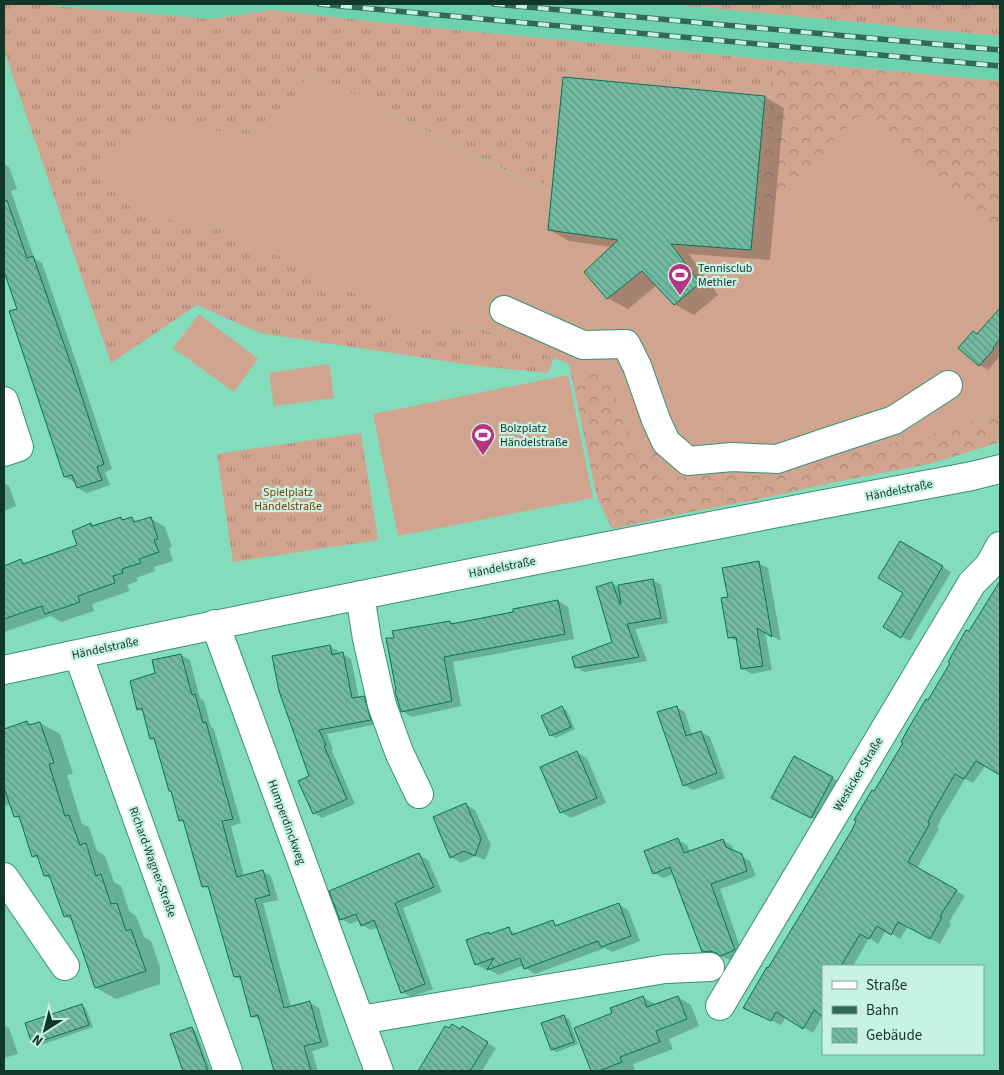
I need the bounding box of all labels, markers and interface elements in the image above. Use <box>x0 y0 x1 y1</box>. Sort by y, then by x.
place label: Tennisclub Methler <box>698 260 753 291</box>
sports icon: Tennisclub Methler <box>667 262 693 296</box>
place label: Bolzplatz Händelstraße <box>500 420 568 451</box>
sports icon: Bolzplatz Händelstraße <box>470 422 496 456</box>
street label: Händelstraße <box>864 476 934 505</box>
park label: Spielplatz Händelstraße <box>254 484 322 515</box>
street label: Händelstraße <box>467 553 537 582</box>
street label: Händelstraße <box>70 633 140 664</box>
street label: Westicker Straße <box>830 734 887 815</box>
street label: Humperdinckweg <box>263 777 310 867</box>
street label: Richard-Wagner-Straße <box>125 805 180 920</box>
legend <box>822 965 984 1055</box>
text: Straße <box>866 975 907 996</box>
text: Bahn <box>866 1000 899 1021</box>
north arrow <box>20 1005 70 1055</box>
text: Gebäude <box>866 1025 922 1046</box>
text: N <box>28 1029 48 1051</box>

